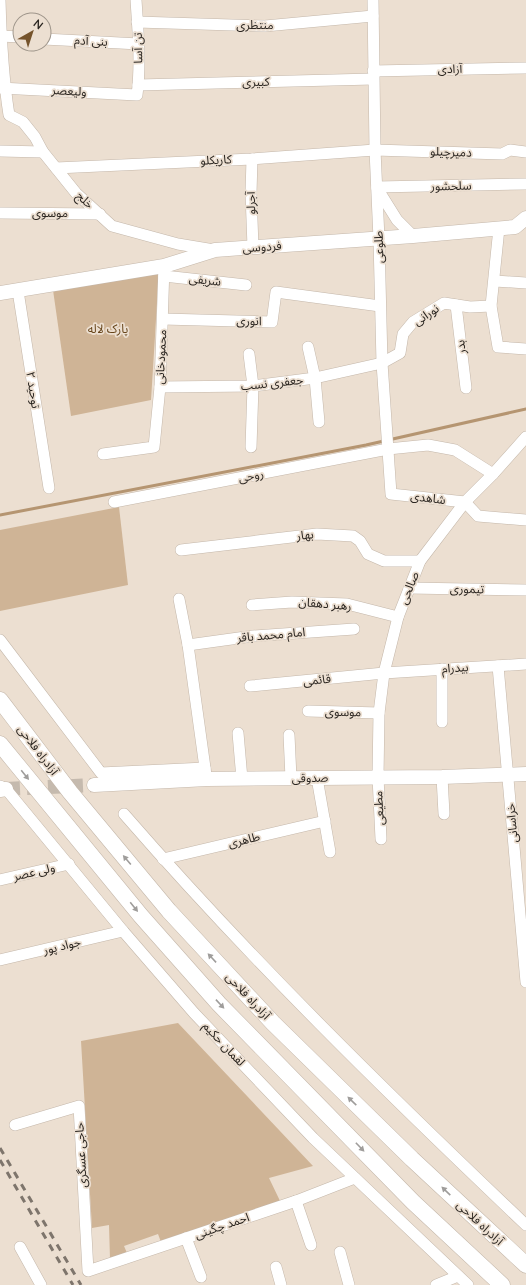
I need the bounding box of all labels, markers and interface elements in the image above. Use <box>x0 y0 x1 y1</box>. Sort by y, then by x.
north arrow <box>12 12 52 52</box>
text: N <box>31 16 46 32</box>
street label: منتظری <box>236 17 274 32</box>
street label: بنی آدم <box>74 32 108 51</box>
street label: تن آسا <box>130 32 145 64</box>
street label: آزادی <box>438 61 463 76</box>
street label: کبیری <box>242 74 271 89</box>
street label: ولیعصر <box>50 82 87 99</box>
street label: دمیرچیلو <box>430 143 472 161</box>
street label: کاریکلو <box>200 151 233 168</box>
street label: سلحشور <box>429 178 472 193</box>
street label: خلج <box>72 188 97 213</box>
street label: آجرلو <box>243 191 258 215</box>
street label: موسوی <box>32 205 68 220</box>
street label: طلوعی <box>370 231 387 263</box>
street label: فردوسی <box>242 238 282 255</box>
street label: شریفی <box>188 270 222 289</box>
street label: نورانی <box>410 301 441 329</box>
street label: انوری <box>236 313 262 328</box>
park label: پارک لاله <box>88 321 128 337</box>
street label: محمودخانی <box>152 329 169 385</box>
street label: بدر <box>452 339 469 356</box>
street label: توحید ۲ <box>23 370 44 410</box>
street label: جعفری نسب <box>240 372 304 394</box>
street label: روحی <box>237 466 265 485</box>
street label: شاهدی <box>410 488 446 507</box>
street label: بهار <box>295 526 314 543</box>
street label: صالحی <box>395 569 422 606</box>
street label: تیموری <box>450 581 485 596</box>
street label: رهبر دهقان <box>298 594 352 613</box>
street label: امام محمد باقر <box>235 624 306 647</box>
street label: بیدرام <box>441 659 469 678</box>
street label: قائمی <box>302 671 332 688</box>
street label: موسوی <box>325 704 361 719</box>
street label: آزادراه فلاحی <box>15 722 62 778</box>
one-way arrow <box>20 769 29 780</box>
street label: صدوقی <box>291 770 329 785</box>
street label: مطیعی <box>370 790 387 826</box>
street label: خراسانی <box>502 803 521 843</box>
street label: طاهری <box>226 829 261 850</box>
one-way arrow <box>122 855 131 866</box>
street label: ولی عصر <box>10 859 56 884</box>
one-way arrow <box>129 902 138 913</box>
street label: جواد پور <box>41 934 82 958</box>
one-way arrow <box>208 953 217 963</box>
street label: آزادراه فلاحی <box>223 969 274 1023</box>
one-way arrow <box>216 999 225 1009</box>
street label: لقمان حکیم <box>199 1018 249 1070</box>
one-way arrow <box>347 1096 357 1106</box>
street label: حاجی عسگری <box>71 1122 90 1188</box>
one-way arrow <box>355 1142 365 1152</box>
one-way arrow <box>441 1186 451 1196</box>
street label: آزادراه فلاحی <box>454 1197 507 1249</box>
street label: احمد چگینی <box>192 1209 252 1243</box>

